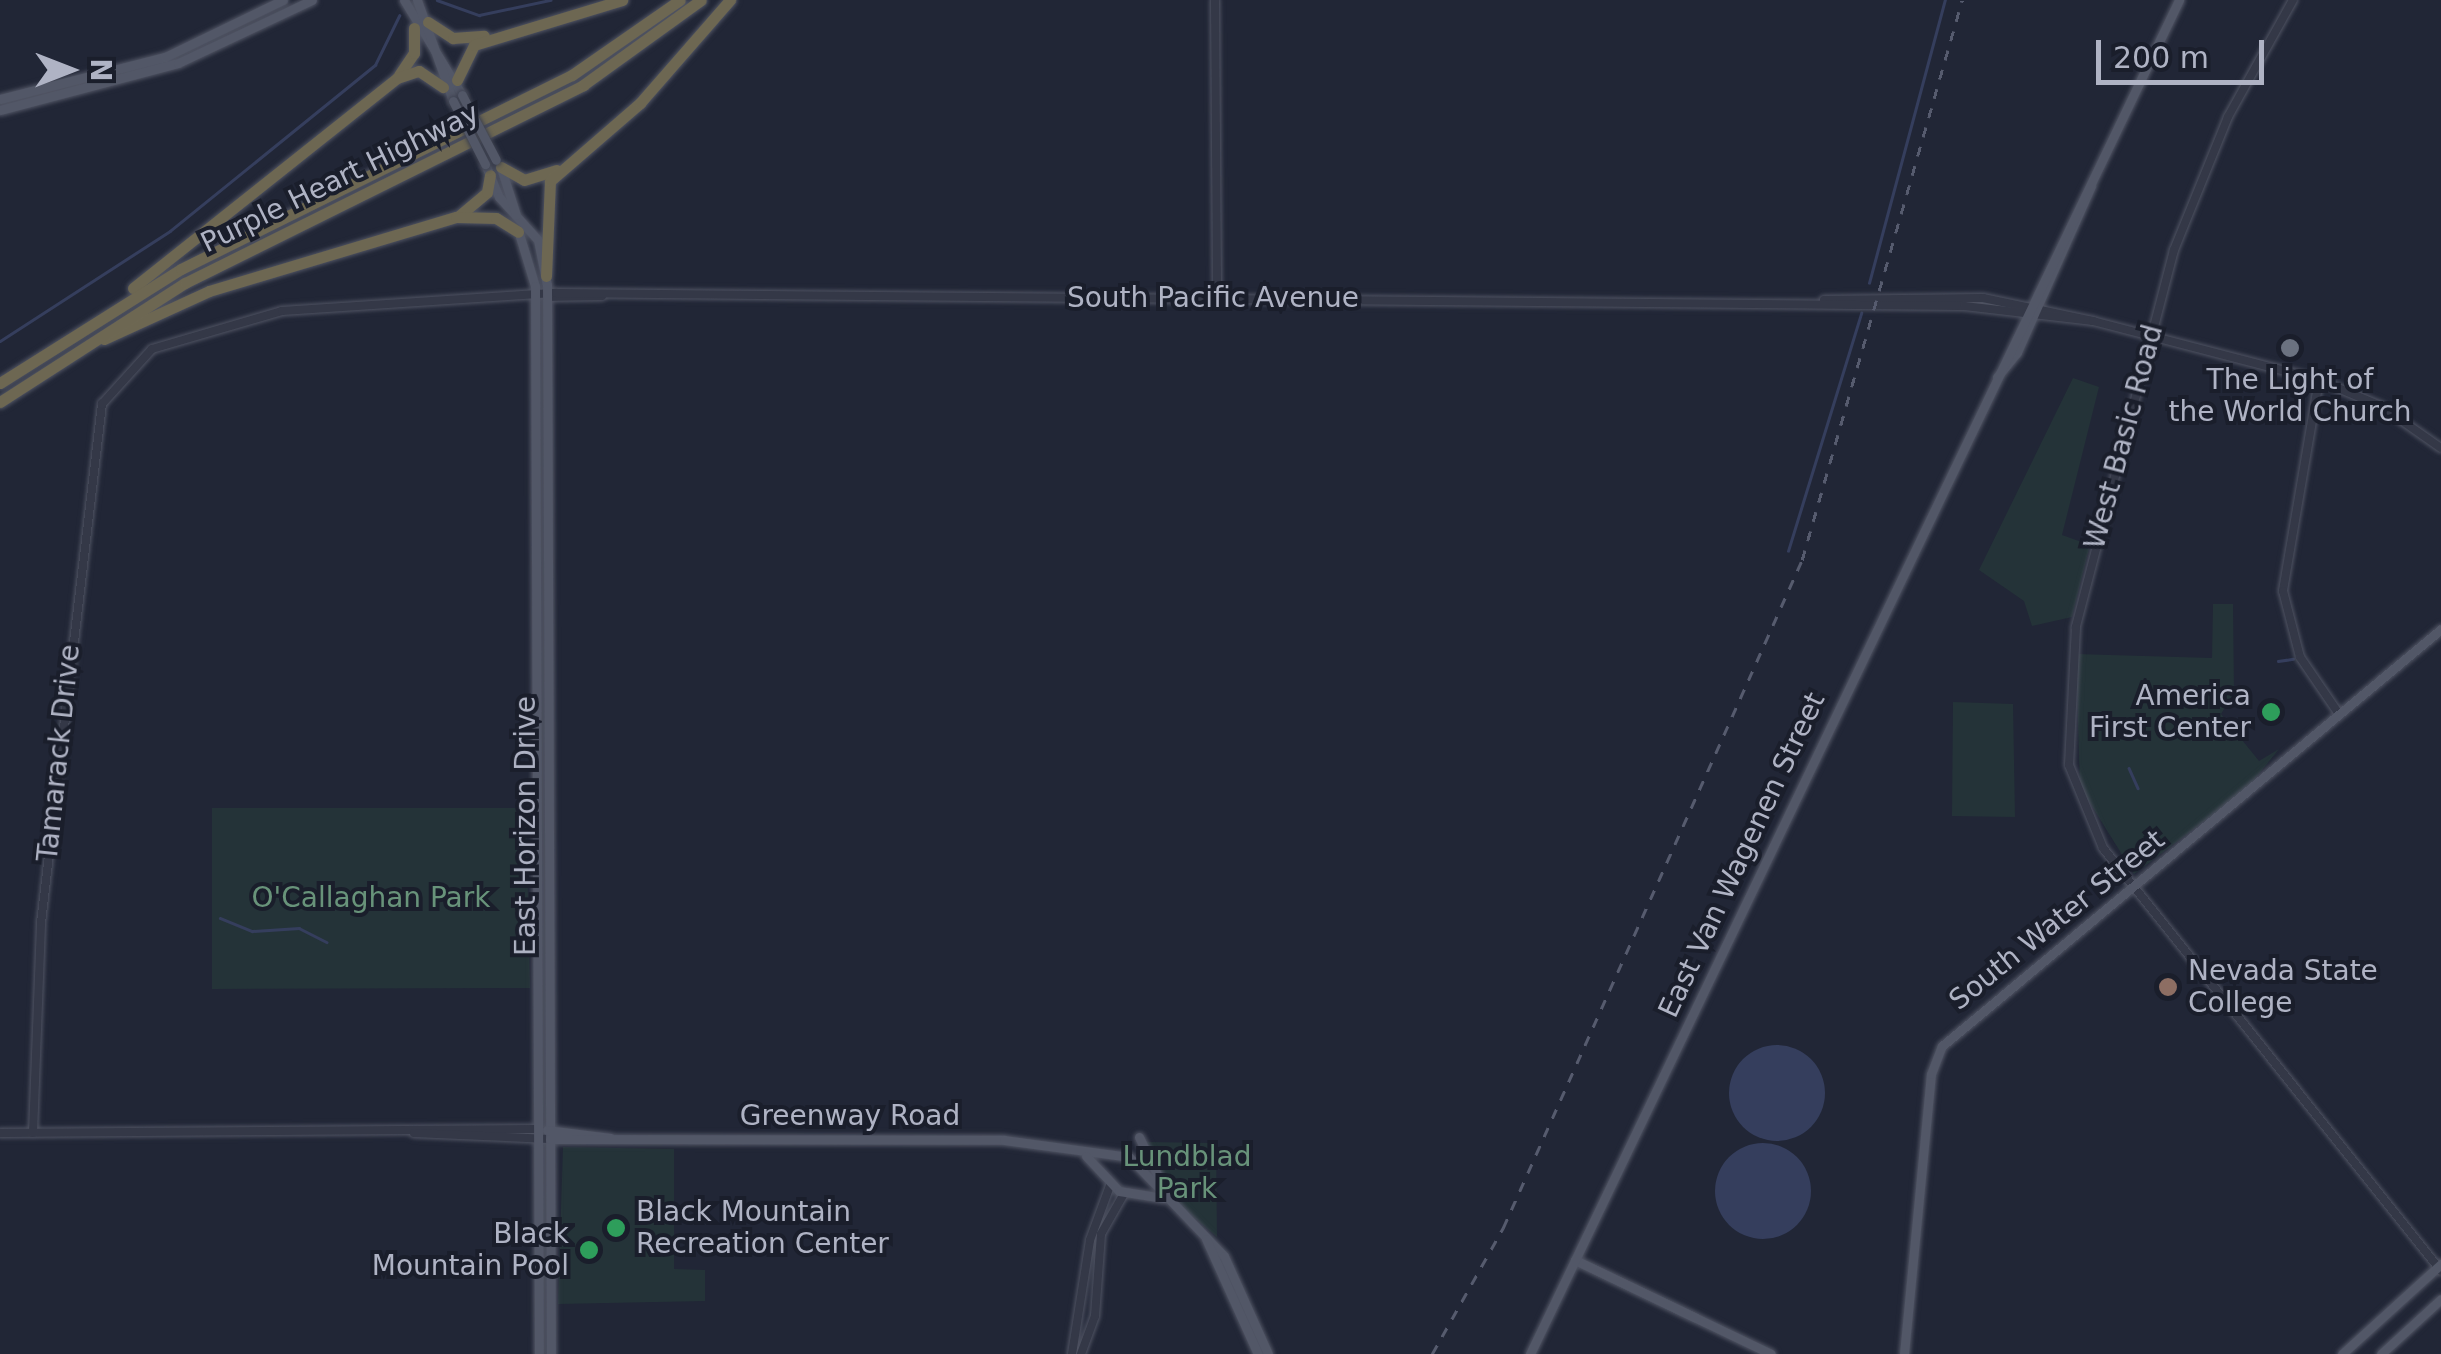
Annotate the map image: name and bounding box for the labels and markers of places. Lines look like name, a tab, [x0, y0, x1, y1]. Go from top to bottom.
marker: The Light of the World Church	[2279, 337, 2301, 359]
place label: The Light of the World Church	[2168, 363, 2412, 429]
place label: America First Center	[2089, 679, 2251, 745]
marker: America First Center	[2260, 701, 2282, 723]
place label: Nevada State College	[2188, 954, 2378, 1020]
marker: Nevada State College	[2157, 976, 2179, 998]
place label: Black Mountain Recreation Center	[636, 1195, 889, 1261]
place label: Black Mountain Pool	[372, 1217, 569, 1283]
marker: Black Mountain Recreation Center	[605, 1217, 627, 1239]
marker: Black Mountain Pool	[578, 1239, 600, 1261]

